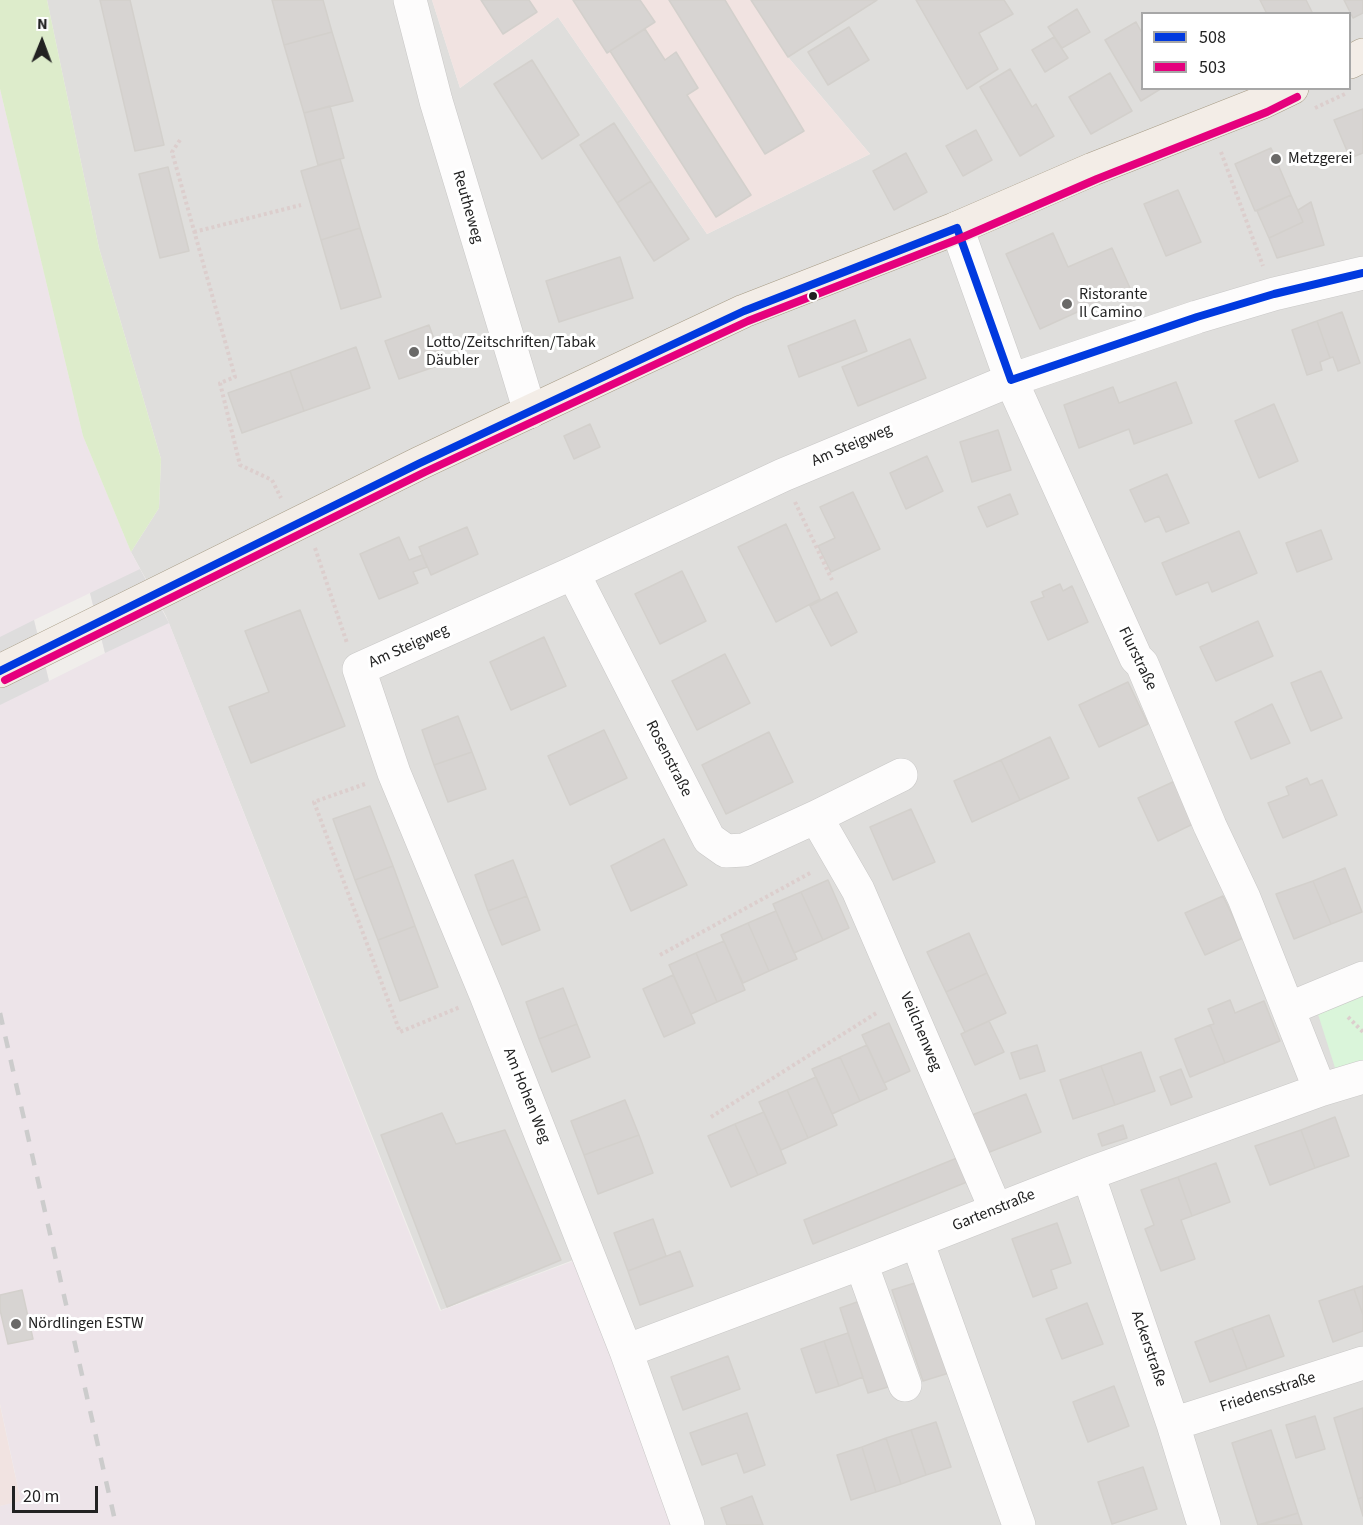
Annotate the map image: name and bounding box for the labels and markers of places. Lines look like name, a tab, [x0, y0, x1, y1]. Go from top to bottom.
place label: Metzgerei	[1288, 149, 1353, 169]
marker: Metzgerei	[1269, 152, 1283, 166]
place label: Ristorante Il Camino	[1079, 285, 1147, 323]
unlabelled marker	[807, 290, 819, 302]
marker: Ristorante Il Camino	[1060, 297, 1074, 311]
place label: Lotto/Zeitschriften/Tabak Däubler	[426, 333, 596, 371]
marker: Lotto/Zeitschriften/Tabak Däubler	[407, 345, 421, 359]
place label: Nördlingen ESTW	[28, 1314, 144, 1334]
marker: Nördlingen ESTW	[9, 1317, 23, 1331]

